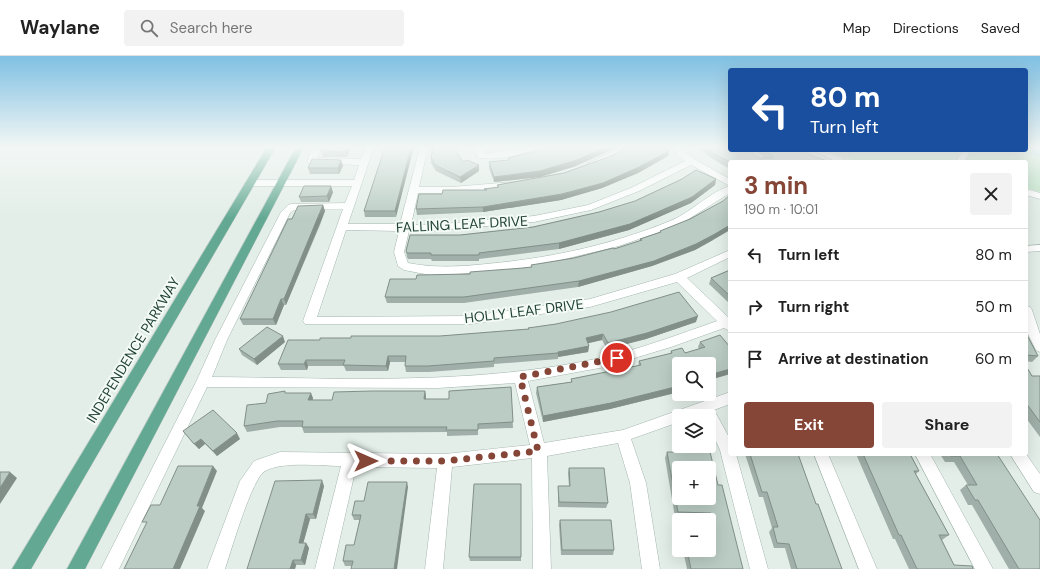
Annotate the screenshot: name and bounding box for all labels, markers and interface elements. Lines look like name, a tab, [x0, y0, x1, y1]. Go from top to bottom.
search box	[124, 10, 404, 46]
text: Waylane	[20, 15, 100, 40]
icon: search	[138, 17, 160, 39]
text: Search here	[170, 18, 253, 38]
text: Map	[843, 19, 871, 37]
text: Directions	[893, 19, 959, 37]
text: Saved	[981, 19, 1020, 37]
text: 80 m	[810, 79, 880, 116]
icon: left	[744, 84, 796, 136]
text: Turn left	[810, 115, 879, 139]
text: 3 min	[744, 170, 808, 201]
button: close	[970, 173, 1012, 215]
text: 190 m · 10:01	[744, 201, 818, 218]
street label: FALLING LEAF DRIVE	[396, 212, 529, 236]
icon: left	[744, 244, 766, 266]
text: Turn left	[778, 245, 839, 265]
text: 80 m	[975, 245, 1012, 265]
street label: INDEPENDENCE PARKWAY	[82, 274, 184, 426]
street label: HOLLY LEAF DRIVE	[463, 295, 585, 327]
icon: right	[744, 296, 766, 318]
text: Turn right	[778, 297, 849, 317]
text: 50 m	[975, 297, 1012, 317]
pin	[600, 341, 634, 375]
icon: arrive	[606, 347, 628, 369]
icon: arrive	[744, 348, 766, 370]
text: Arrive at destination	[778, 349, 929, 369]
text: 60 m	[975, 349, 1012, 369]
map controls	[672, 357, 716, 557]
button: search	[672, 357, 716, 401]
button: Exit	[744, 402, 874, 448]
button: Share	[882, 402, 1012, 448]
button: layers	[672, 409, 716, 453]
position arrow	[345, 440, 387, 482]
button: +	[672, 461, 716, 505]
button: −	[672, 513, 716, 557]

